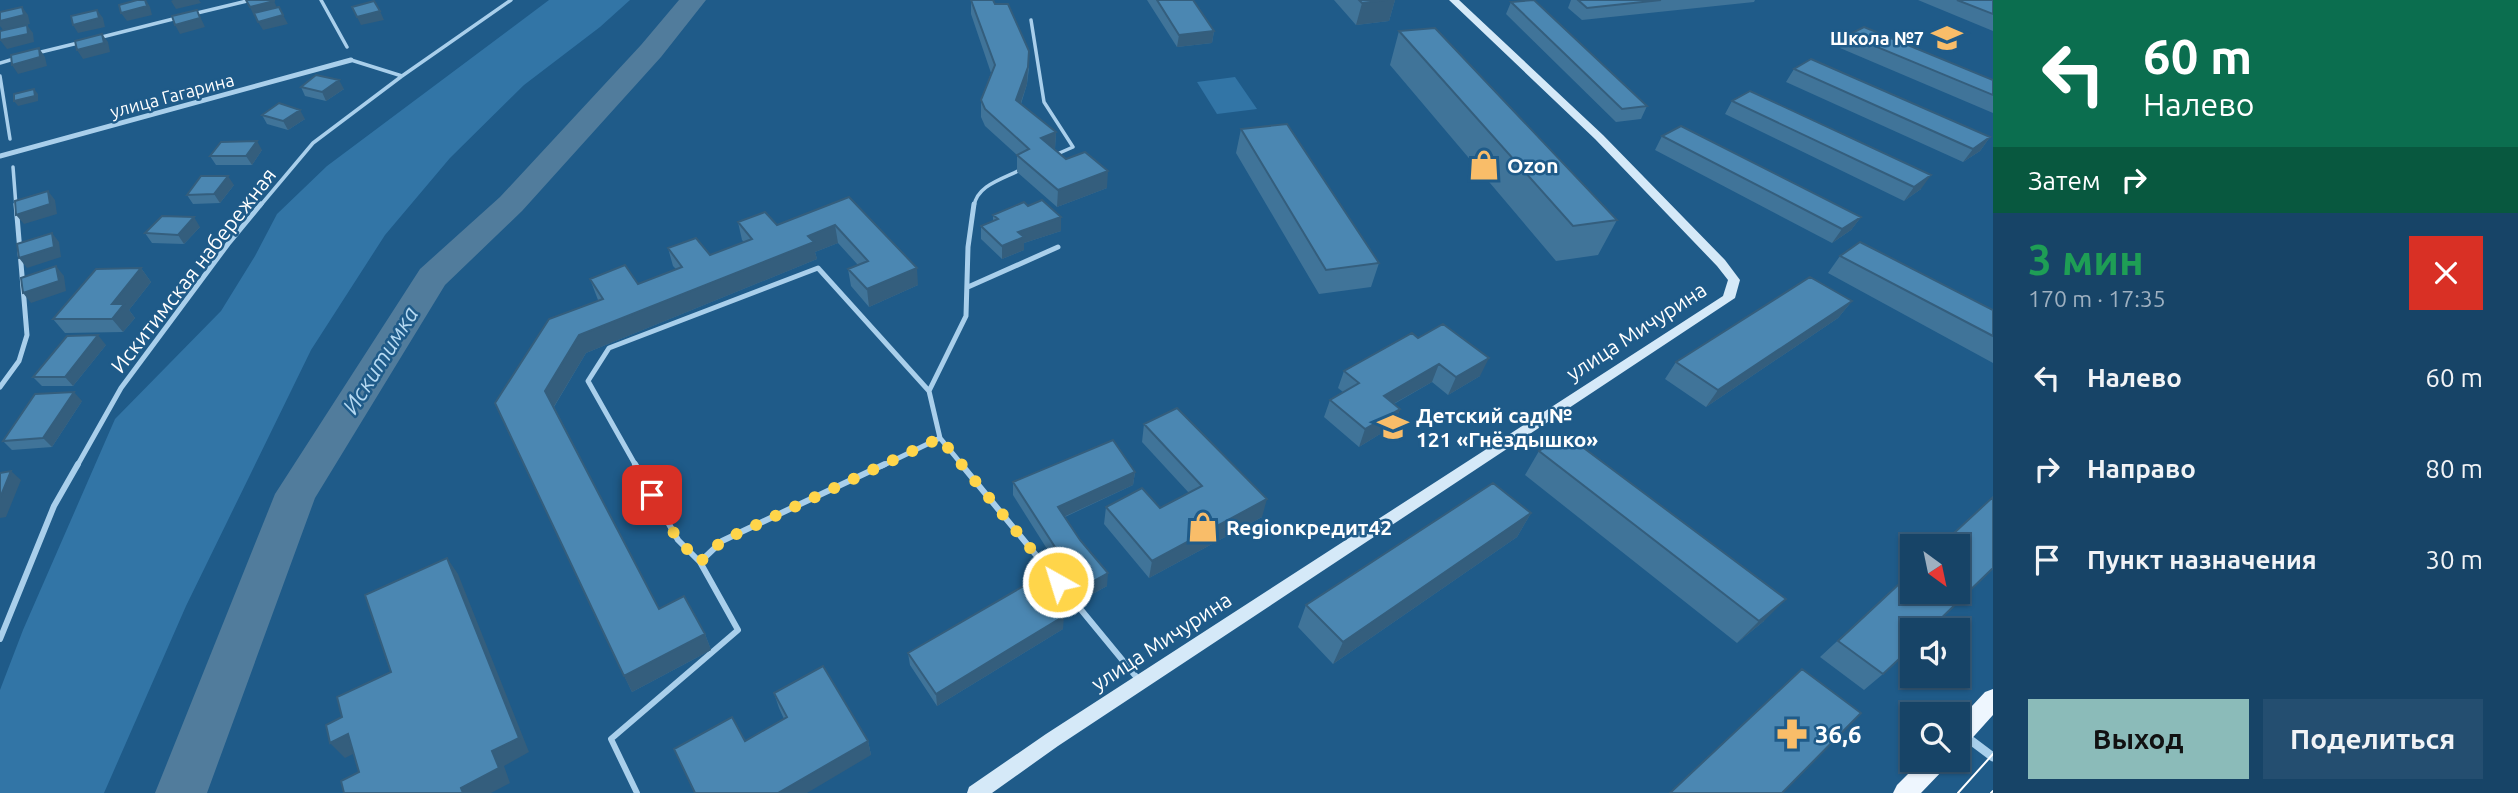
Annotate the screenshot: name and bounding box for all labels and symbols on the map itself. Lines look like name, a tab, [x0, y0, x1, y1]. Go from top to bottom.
school or university icon: Школа №7	[1930, 21, 1964, 55]
place label: Школа №7	[1830, 28, 1924, 48]
street label: улица Гагарина	[108, 69, 236, 121]
shop icon: Ozon	[1467, 148, 1501, 182]
place label: Ozon	[1507, 153, 1558, 177]
street label: Искитимская набережная	[106, 163, 280, 377]
street label: улица Мичурина	[1562, 277, 1710, 385]
water label: Искитимка	[337, 302, 423, 418]
place label: Детский сад № 121 «Гнёздышко»	[1416, 403, 1598, 451]
school or university icon: Детский сад № 121 «Гнёздышко»	[1376, 410, 1410, 444]
pin	[622, 465, 682, 525]
shop icon: Regionкредит42	[1186, 510, 1220, 544]
place label: Regionкредит42	[1226, 515, 1392, 539]
north arrow	[1900, 534, 1970, 604]
position arrow	[1021, 545, 1095, 619]
street label: улица Мичурина	[1087, 587, 1235, 695]
pharmacy icon: 36,6	[1775, 717, 1809, 751]
place label: 36,6	[1815, 721, 1862, 748]

